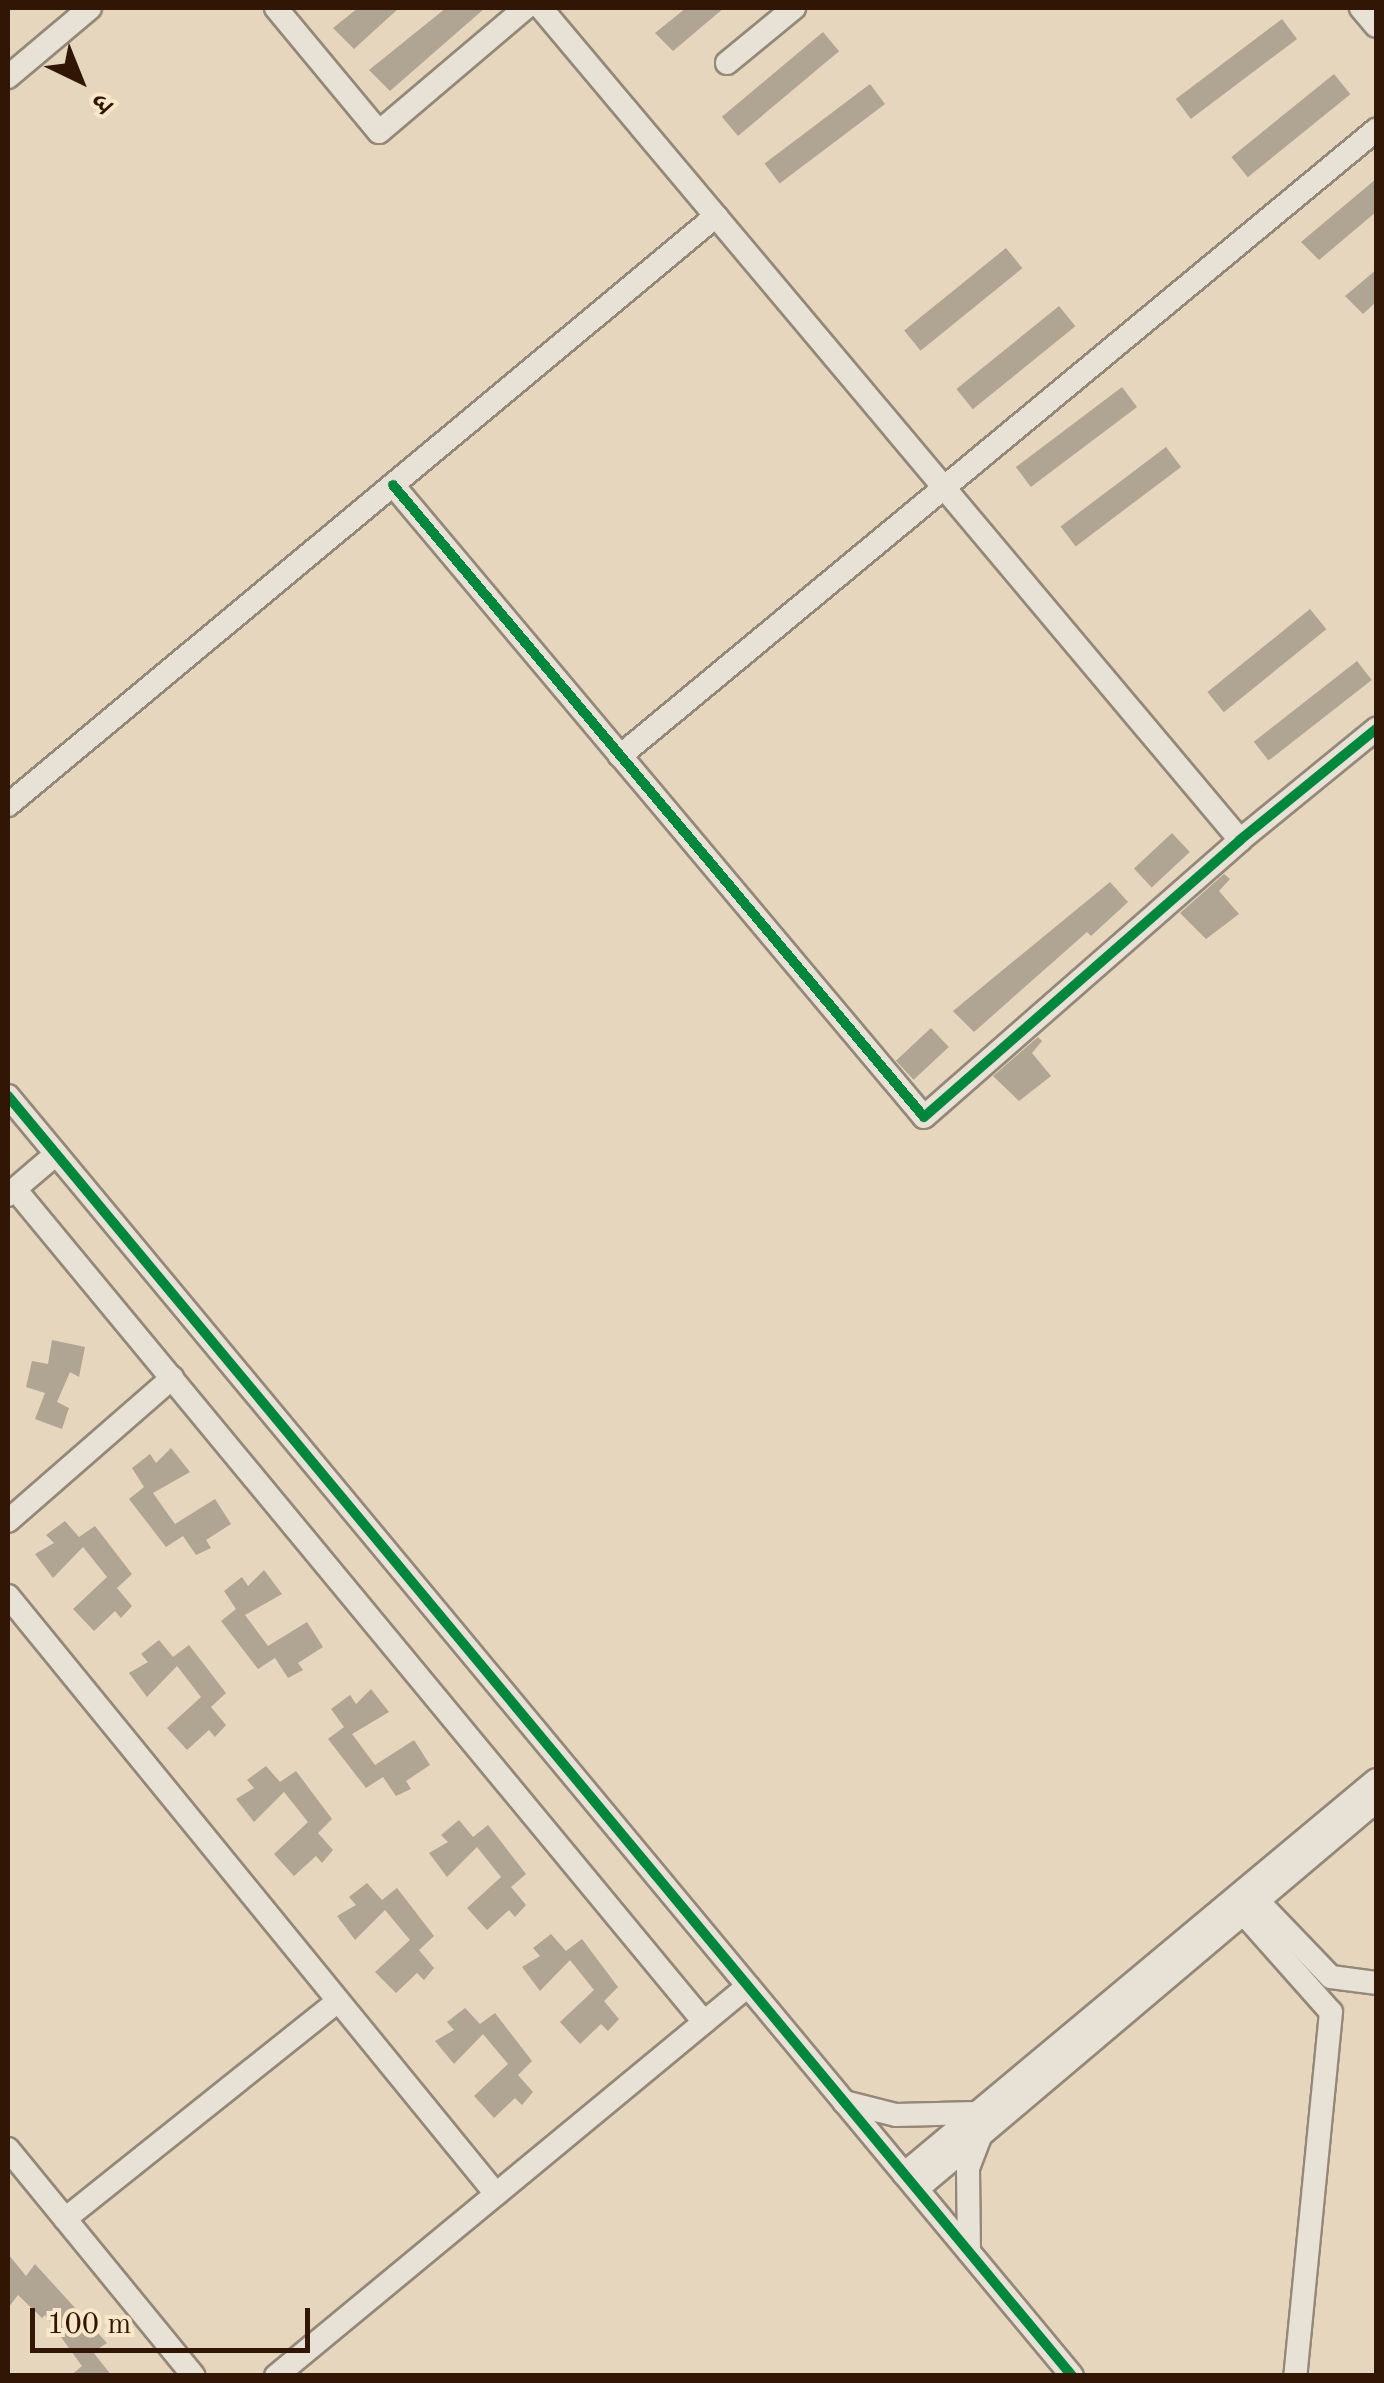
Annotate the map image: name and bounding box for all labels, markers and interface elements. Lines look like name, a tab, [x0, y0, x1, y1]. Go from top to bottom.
north arrow	[30, 30, 130, 130]
text: उ	[86, 87, 115, 117]
scale bar	[35, 2288, 315, 2350]
text: 100 m	[47, 2310, 131, 2340]

